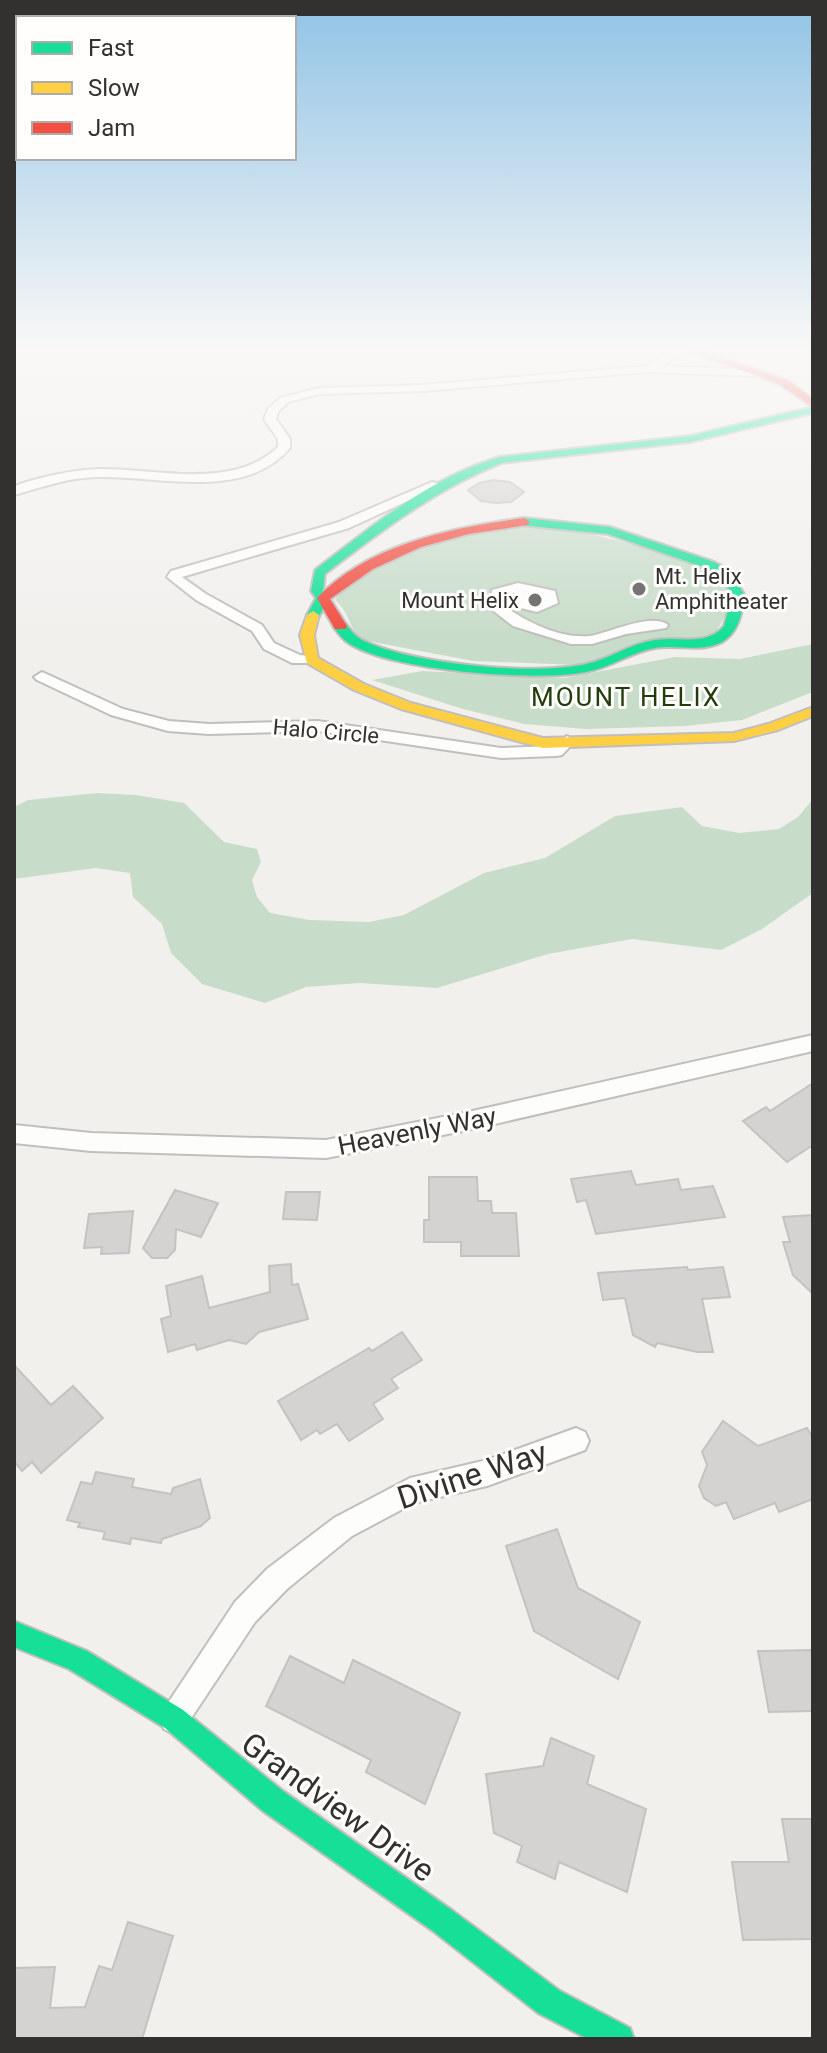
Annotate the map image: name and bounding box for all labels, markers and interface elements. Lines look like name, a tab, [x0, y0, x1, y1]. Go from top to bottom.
legend	[16, 16, 296, 160]
text: Fast	[88, 34, 134, 62]
text: Slow	[88, 74, 140, 102]
text: Jam	[88, 114, 135, 142]
place label: Mt. Helix Amphitheater	[655, 564, 788, 614]
marker: Mt. Helix Amphitheater	[630, 580, 648, 598]
place label: Mount Helix	[401, 588, 519, 613]
marker: Mount Helix	[526, 591, 544, 609]
district label: MOUNT HELIX	[531, 682, 721, 712]
street label: Halo Circle	[272, 714, 380, 749]
street label: Heavenly Way	[335, 1101, 499, 1161]
street label: Divine Way	[393, 1433, 551, 1517]
street label: Grandview Drive	[234, 1724, 442, 1890]

